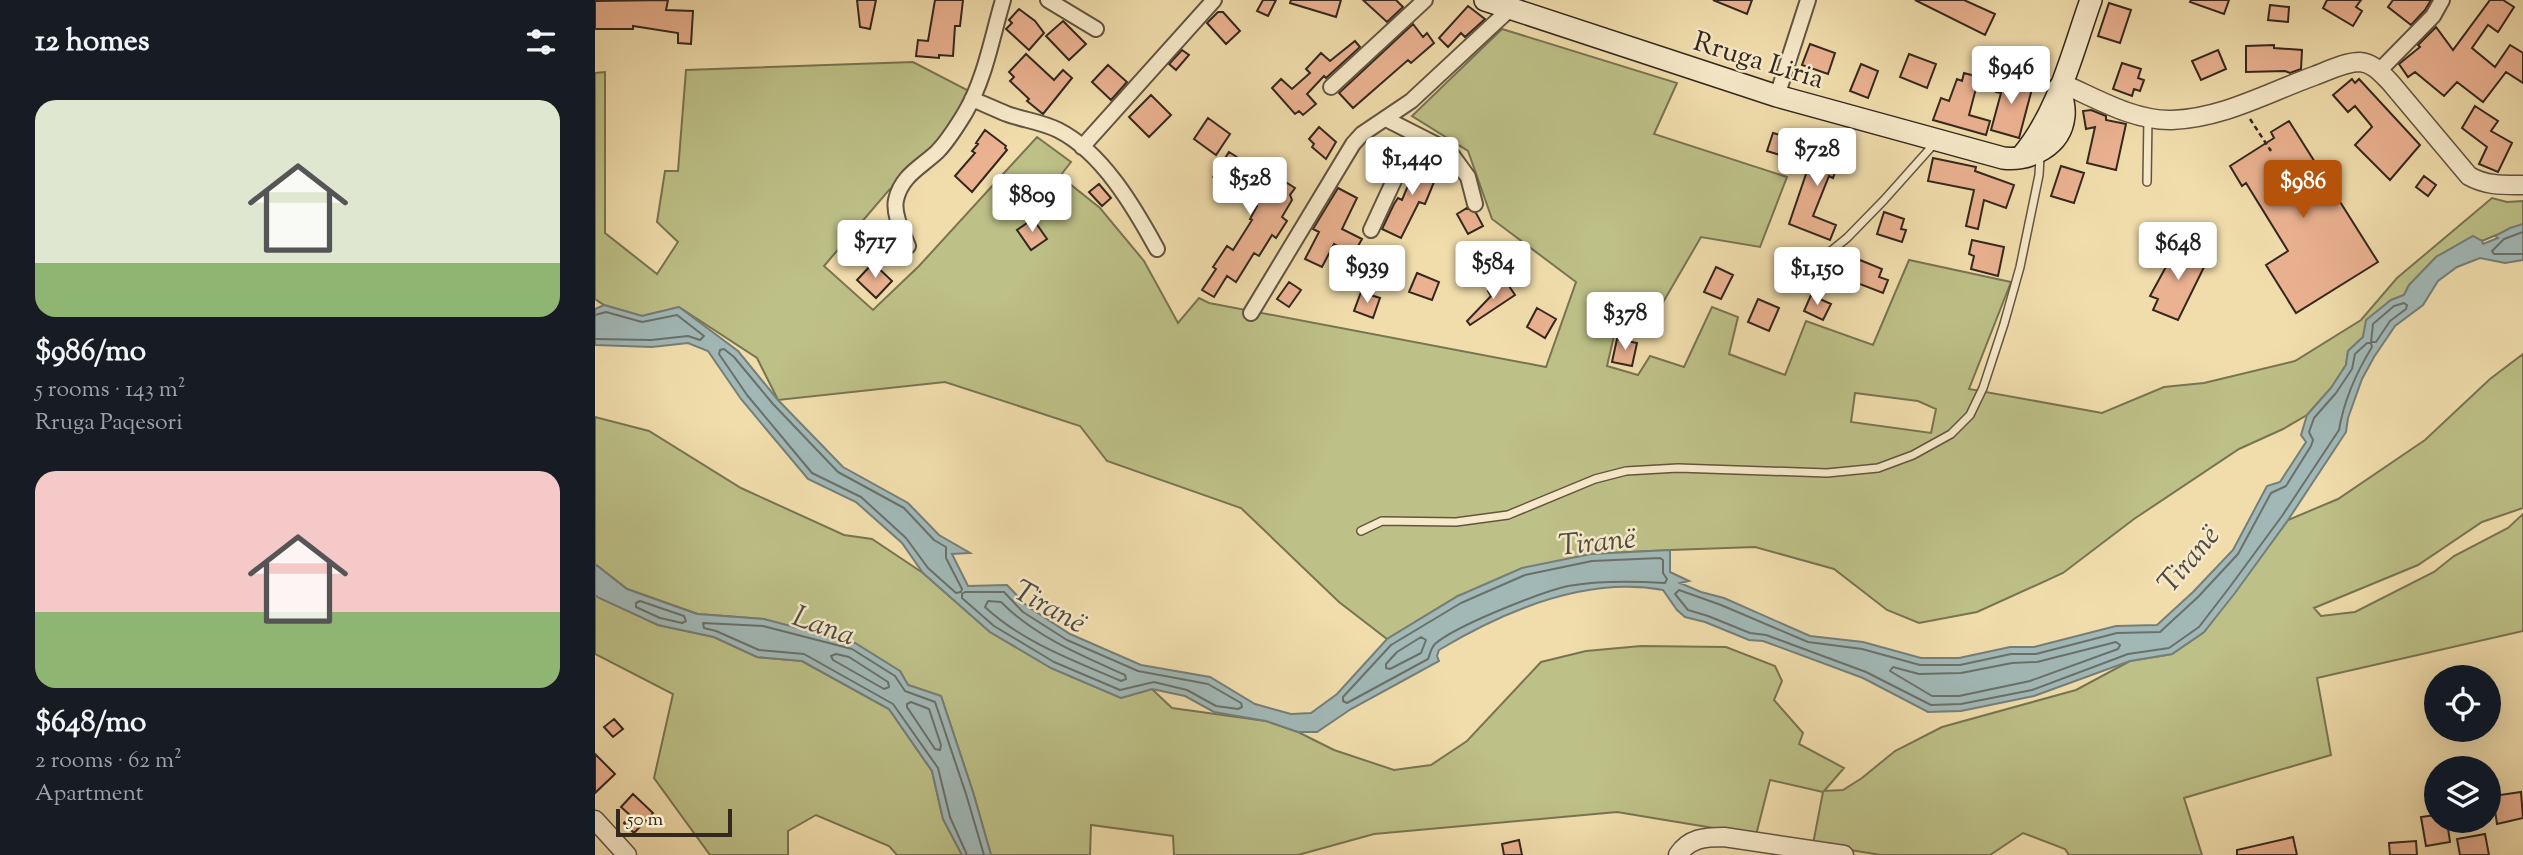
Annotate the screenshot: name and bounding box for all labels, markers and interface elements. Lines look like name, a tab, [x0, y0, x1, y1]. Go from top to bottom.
text: 12 homes	[35, 21, 150, 64]
icon: filters	[522, 23, 560, 61]
street label: Rruga Liria	[1688, 23, 1828, 101]
pin: $946	[1970, 46, 2052, 106]
text: $946	[1988, 52, 2034, 85]
pin: $728	[1776, 128, 1858, 188]
text: $728	[1794, 134, 1840, 167]
pin: $1,440	[1355, 138, 1469, 197]
text: $1,440	[1382, 143, 1442, 176]
icon: home	[235, 145, 361, 271]
pin: $528	[1209, 158, 1291, 217]
pin: $986	[2262, 160, 2344, 220]
text: $528	[1229, 163, 1271, 196]
text: $986	[2280, 166, 2326, 199]
pin: $809	[991, 174, 1073, 234]
text: $809	[1008, 180, 1056, 213]
pin: $717	[834, 220, 916, 280]
pin: $648	[2137, 222, 2219, 282]
text: $717	[853, 226, 897, 259]
text: $648	[2155, 228, 2201, 261]
pin: $584	[1452, 242, 1534, 301]
pin: $939	[1326, 246, 1408, 305]
text: $584	[1472, 247, 1515, 280]
pin: $1,150	[1760, 247, 1874, 307]
text: $939	[1345, 251, 1389, 284]
text: $1,150	[1790, 253, 1844, 286]
pin: $378	[1584, 292, 1666, 352]
text: $378	[1603, 298, 1647, 331]
text: $986/mo	[35, 331, 146, 374]
text: 5 rooms · 143 m²	[35, 374, 186, 407]
text: Rruga Paqesori	[35, 407, 183, 440]
icon: home	[235, 516, 361, 642]
water label: Tiranë	[2149, 516, 2232, 604]
water label: Tiranë	[1556, 518, 1639, 569]
water label: Tiranë	[1004, 571, 1094, 646]
water label: Lana	[786, 596, 861, 659]
map controls	[2424, 665, 2501, 833]
button: locate	[2424, 665, 2501, 742]
text: $648/mo	[35, 702, 146, 745]
text: 2 rooms · 62 m²	[35, 745, 182, 778]
button: layers	[2424, 756, 2501, 833]
text: Apartment	[35, 778, 144, 811]
scale bar	[616, 806, 731, 838]
text: 50 m	[627, 807, 663, 834]

